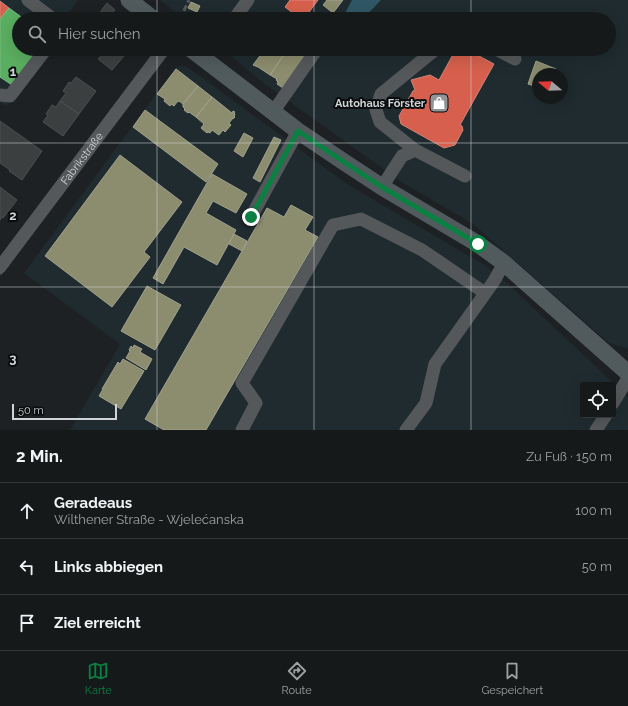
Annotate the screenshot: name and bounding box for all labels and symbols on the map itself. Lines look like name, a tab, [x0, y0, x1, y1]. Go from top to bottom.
text: 1	[10, 64, 17, 79]
north arrow	[532, 68, 568, 104]
shop icon: Autohaus Förster	[428, 92, 450, 114]
place label: Autohaus Förster	[335, 97, 426, 110]
street label: Fabrikstraße	[58, 129, 106, 187]
text: 2	[9, 208, 17, 223]
route end	[242, 208, 260, 226]
route start	[469, 235, 487, 253]
text: 3	[9, 351, 17, 366]
scale bar	[12, 402, 117, 421]

